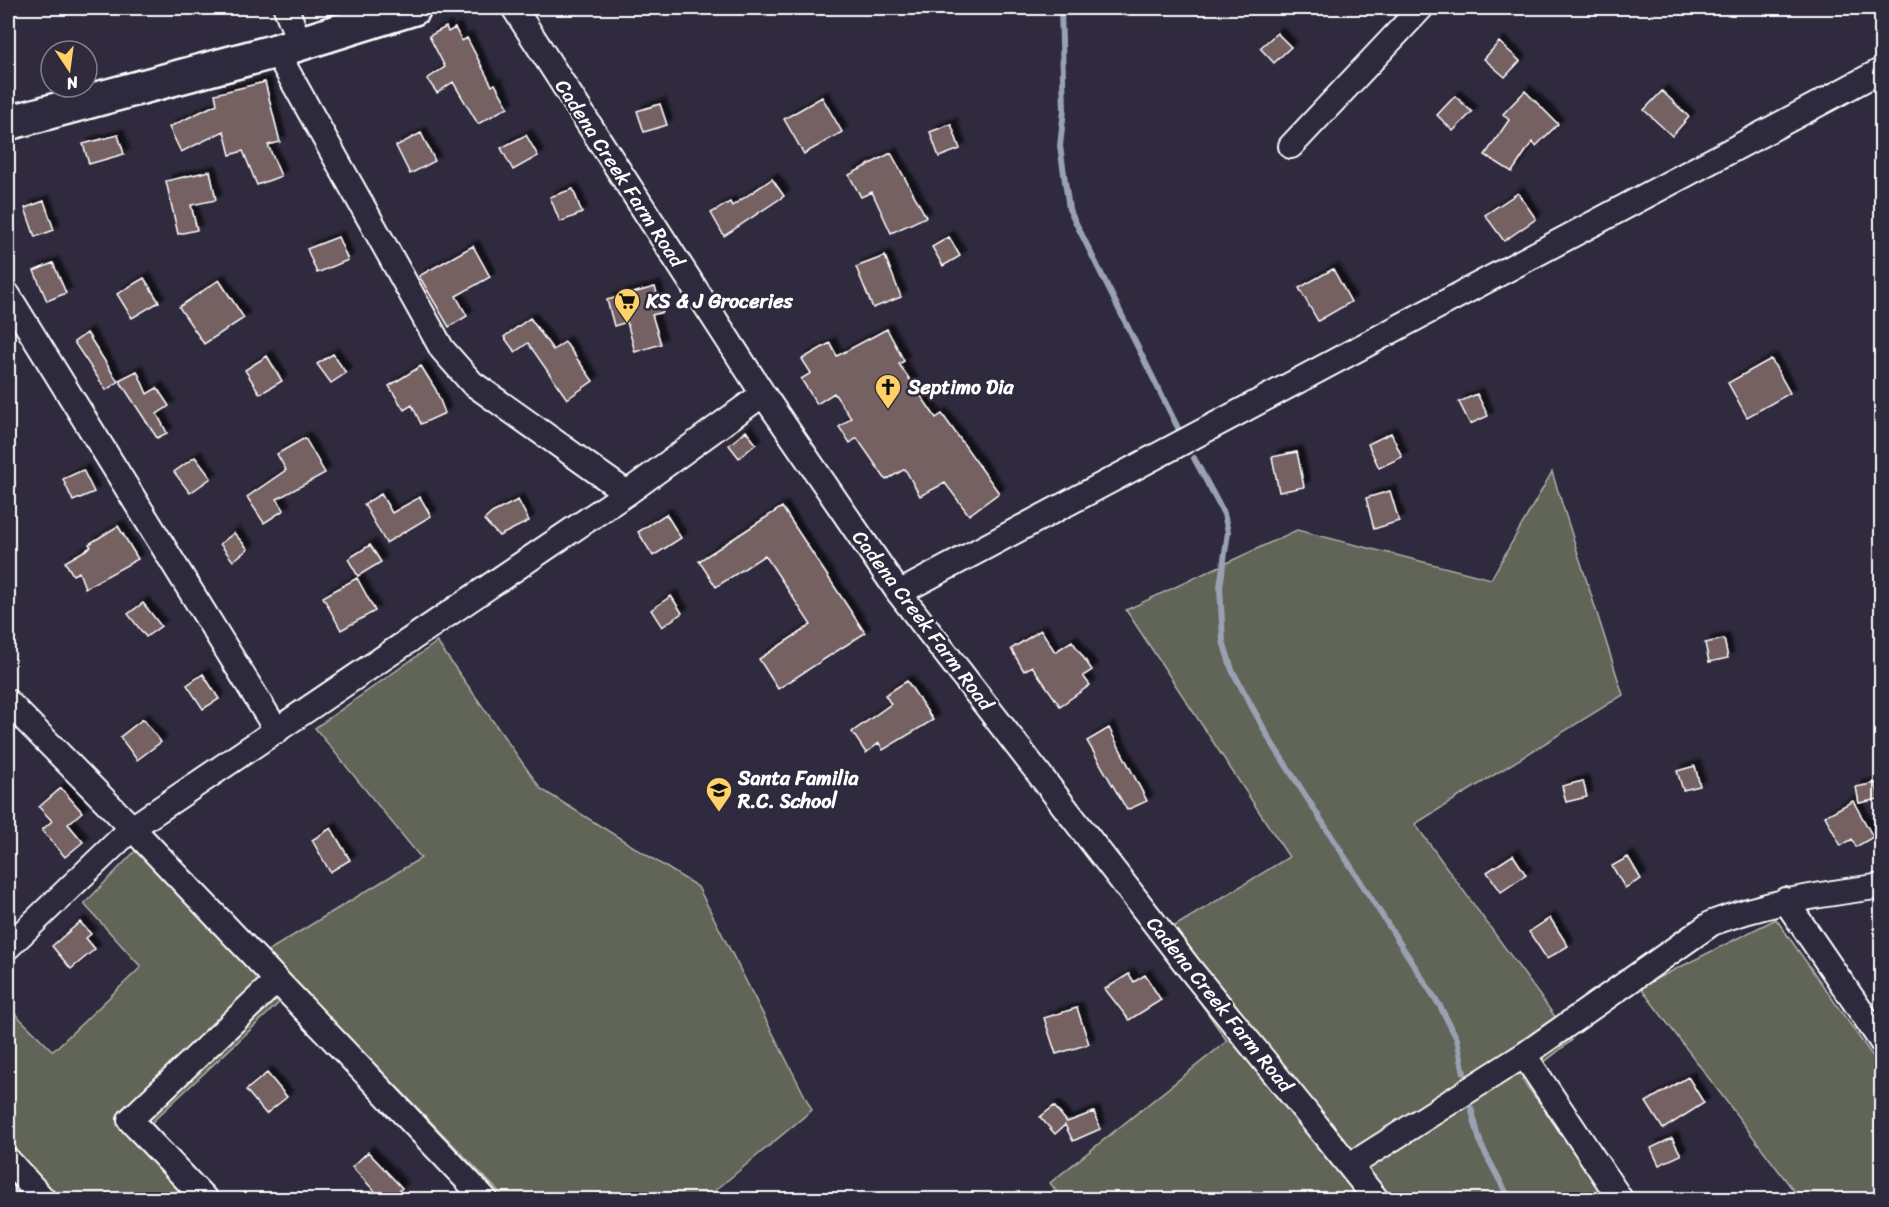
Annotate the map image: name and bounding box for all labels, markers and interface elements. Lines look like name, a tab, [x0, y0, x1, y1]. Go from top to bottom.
north arrow	[39, 39, 99, 99]
text: N	[63, 68, 82, 99]
street label: Cadena Creek Farm Road	[545, 72, 695, 276]
place label: KS & J Groceries	[645, 284, 793, 319]
supermarket icon: KS & J Groceries	[612, 286, 642, 324]
place label: Septimo Dia	[907, 370, 1015, 405]
church icon: Septimo Dia	[873, 372, 903, 410]
street label: Cadena Creek Farm Road	[843, 522, 1003, 719]
place label: Santa Familia R.C. School	[737, 761, 859, 819]
school or university icon: Santa Familia R.C. School	[704, 775, 734, 813]
street label: Cadena Creek Farm Road	[1137, 908, 1303, 1101]

